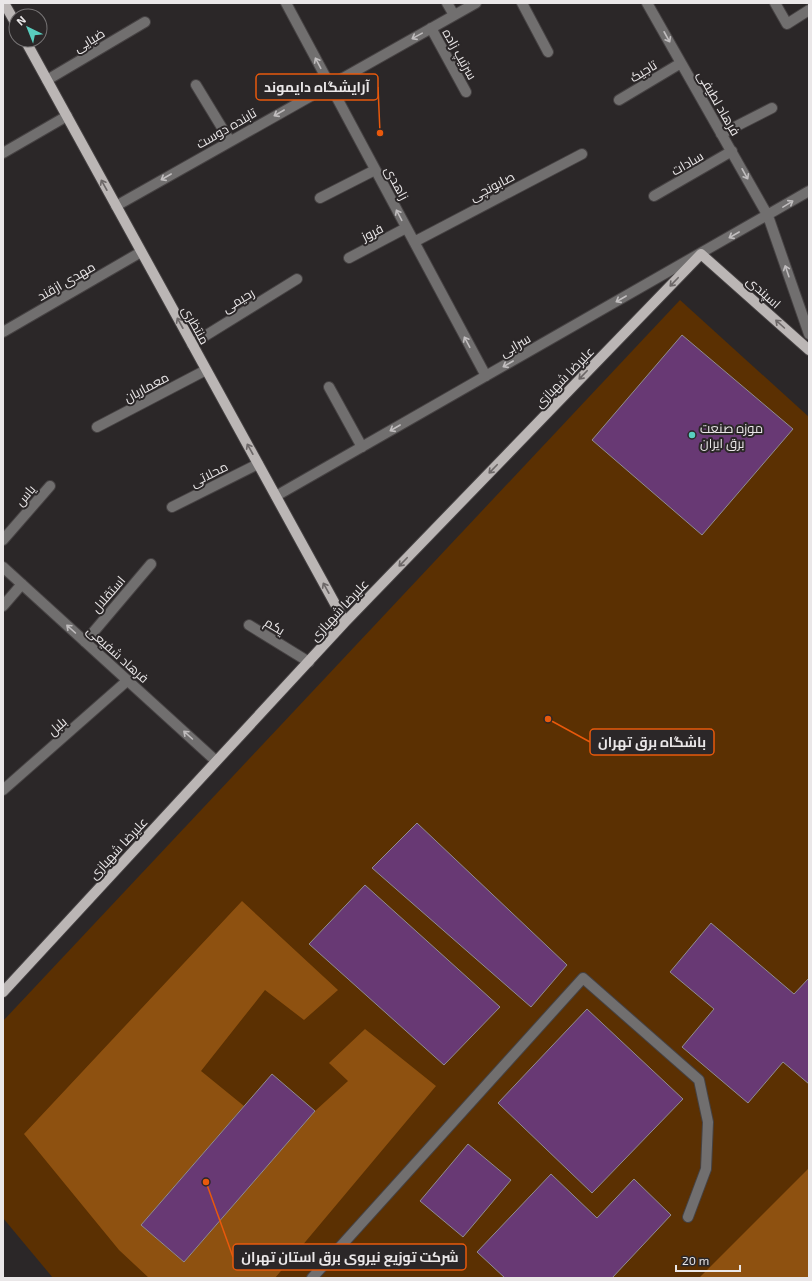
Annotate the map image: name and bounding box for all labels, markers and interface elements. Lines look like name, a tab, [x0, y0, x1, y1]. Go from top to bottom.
north arrow	[8, 8, 48, 48]
text: N	[13, 13, 28, 28]
street label: ضیایی	[71, 25, 107, 55]
street label: سرتیپ زاده	[438, 26, 481, 83]
one-way arrow	[663, 31, 671, 43]
one-way arrow	[411, 32, 423, 40]
street label: تاجیک	[626, 56, 660, 85]
one-way arrow	[314, 58, 321, 70]
street label: فرهاد لطیفی	[694, 68, 744, 138]
callout: آرایشگاه دایموند	[256, 74, 378, 100]
text: آرایشگاه دایموند	[264, 78, 370, 96]
street label: تابنده دوست	[193, 104, 259, 152]
one-way arrow	[273, 109, 285, 117]
street label: سادات	[668, 147, 706, 179]
street label: زاهدی	[382, 163, 412, 203]
street label: صابونچی	[467, 168, 518, 206]
one-way arrow	[741, 168, 749, 180]
one-way arrow	[160, 174, 172, 182]
one-way arrow	[100, 179, 108, 191]
one-way arrow	[782, 199, 794, 207]
one-way arrow	[395, 209, 403, 221]
street label: فروز	[358, 220, 386, 245]
one-way arrow	[728, 232, 740, 240]
street label: مهدی ازقند	[34, 258, 98, 304]
one-way arrow	[783, 265, 790, 278]
street label: اسپندی	[743, 273, 784, 312]
one-way arrow	[669, 277, 679, 287]
street label: رحیمی	[219, 284, 257, 316]
one-way arrow	[615, 296, 627, 304]
street label: منتظری	[179, 303, 213, 347]
one-way arrow	[176, 317, 184, 329]
one-way arrow	[775, 320, 785, 329]
street label: سرابی	[497, 330, 533, 360]
one-way arrow	[463, 336, 471, 348]
street label: علیرضا شهبازی	[531, 343, 597, 411]
one-way arrow	[502, 360, 514, 368]
street label: معماریان	[121, 369, 171, 405]
one-way arrow	[578, 370, 588, 380]
place label: موزه صنعت برق ایران	[700, 420, 763, 451]
one-way arrow	[389, 425, 401, 433]
marker: موزه صنعت برق ایران	[687, 430, 697, 440]
one-way arrow	[245, 443, 253, 455]
street label: محلاتی	[188, 458, 230, 490]
one-way arrow	[488, 464, 498, 474]
street label: یاس	[11, 481, 39, 509]
one-way arrow	[398, 557, 407, 567]
street label: استقلال	[88, 572, 129, 616]
street label: علیرضا شهبازی	[306, 576, 372, 644]
one-way arrow	[322, 582, 329, 594]
street label: یکم	[261, 614, 288, 640]
street label: فرهاد شفیعی	[84, 622, 152, 686]
one-way arrow	[66, 624, 76, 634]
street label: بلبل	[44, 713, 70, 739]
callout: باشگاه برق تهران	[590, 729, 714, 755]
one-way arrow	[183, 731, 193, 740]
text: باشگاه برق تهران	[598, 733, 706, 751]
street label: علیرضا شهبازی	[85, 814, 151, 882]
callout: شرکت توزیع نیروی برق استان تهران	[233, 1244, 466, 1270]
scale bar	[676, 1247, 740, 1273]
text: شرکت توزیع نیروی برق استان تهران	[241, 1248, 459, 1267]
text: 20 m	[682, 1253, 709, 1267]

